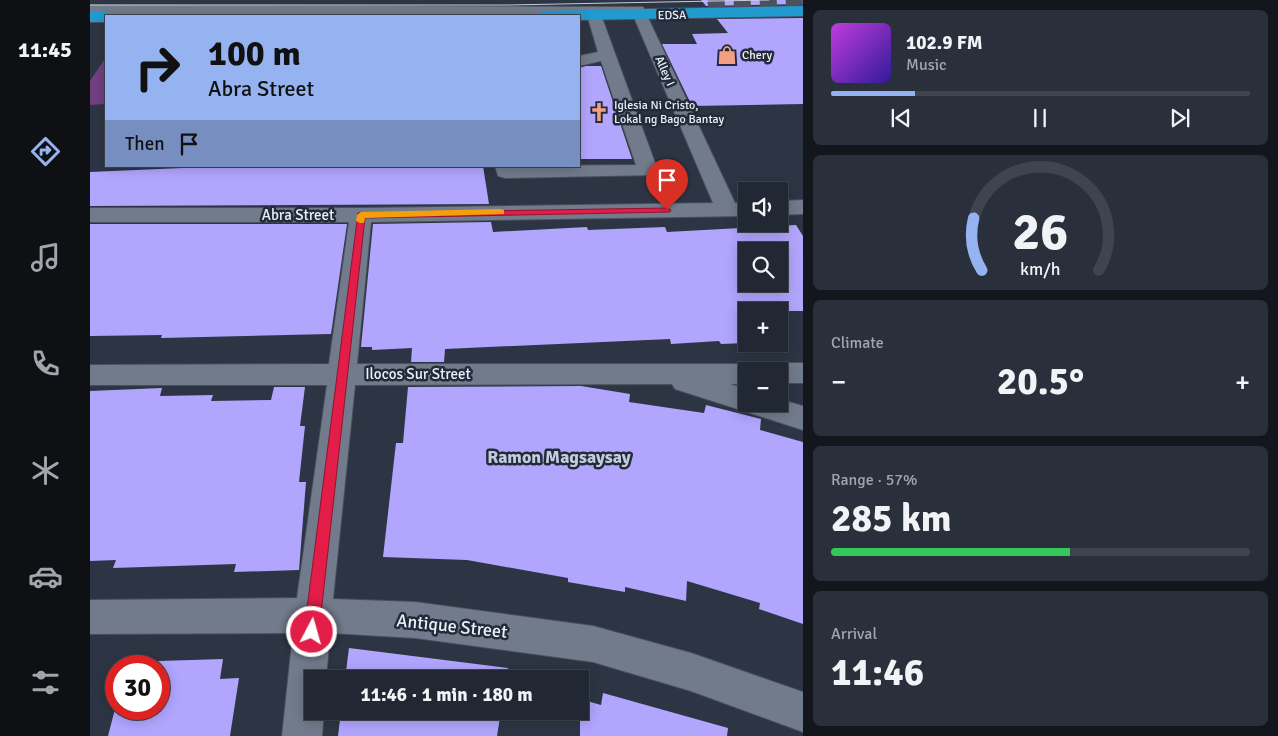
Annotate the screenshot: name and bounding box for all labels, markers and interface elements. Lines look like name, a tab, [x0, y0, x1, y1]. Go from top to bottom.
street label: EDSA	[658, 8, 687, 23]
text: 102.9 FM	[906, 31, 983, 55]
text: 100 m	[208, 32, 301, 75]
icon: right	[125, 35, 190, 100]
text: 11:45	[18, 36, 72, 63]
shop icon: Chery	[716, 44, 738, 66]
place label: Chery	[742, 48, 773, 63]
street label: Alley I	[651, 54, 678, 89]
text: Music	[906, 55, 947, 75]
text: Abra Street	[208, 75, 314, 102]
place label: Iglesia Ni Cristo, Lokal ng Bago Bantay	[614, 98, 725, 127]
church icon: Iglesia Ni Cristo, Lokal ng Bago Bantay	[588, 101, 610, 123]
icon: previous	[887, 104, 915, 132]
icon: pause	[1026, 104, 1054, 132]
icon: next	[1166, 104, 1194, 132]
icon: arrive	[175, 130, 203, 158]
text: Then	[125, 132, 165, 156]
icon: directions	[28, 134, 63, 169]
pin	[646, 159, 688, 210]
icon: arrive	[653, 166, 681, 194]
map controls	[738, 182, 788, 412]
button: sound	[738, 182, 788, 232]
text: 26	[1012, 200, 1069, 264]
street label: Abra Street	[262, 206, 334, 224]
icon: music	[28, 240, 63, 275]
button: search	[738, 242, 788, 292]
text: km/h	[1020, 258, 1061, 280]
button: +	[738, 302, 788, 352]
text: Climate	[831, 333, 884, 353]
icon: phone	[28, 346, 63, 381]
text: 20.5°	[997, 358, 1084, 405]
button: −	[738, 362, 788, 412]
street label: Ilocos Sur Street	[365, 365, 471, 383]
text: −	[831, 365, 846, 399]
text: +	[1235, 365, 1250, 399]
district label: Ramon Magsaysay	[487, 446, 631, 468]
icon: climate	[28, 453, 63, 488]
text: Range · 57%	[831, 470, 917, 490]
text: 285 km	[831, 495, 952, 542]
icon: car	[28, 559, 63, 594]
position arrow	[285, 605, 337, 657]
street label: Antique Street	[395, 609, 509, 643]
text: Arrival	[831, 624, 877, 644]
text: 11:46	[831, 649, 924, 696]
speed limit sign: 30	[105, 655, 170, 720]
icon: filters	[28, 665, 63, 700]
text: 11:46 · 1 min · 180 m	[360, 683, 533, 707]

